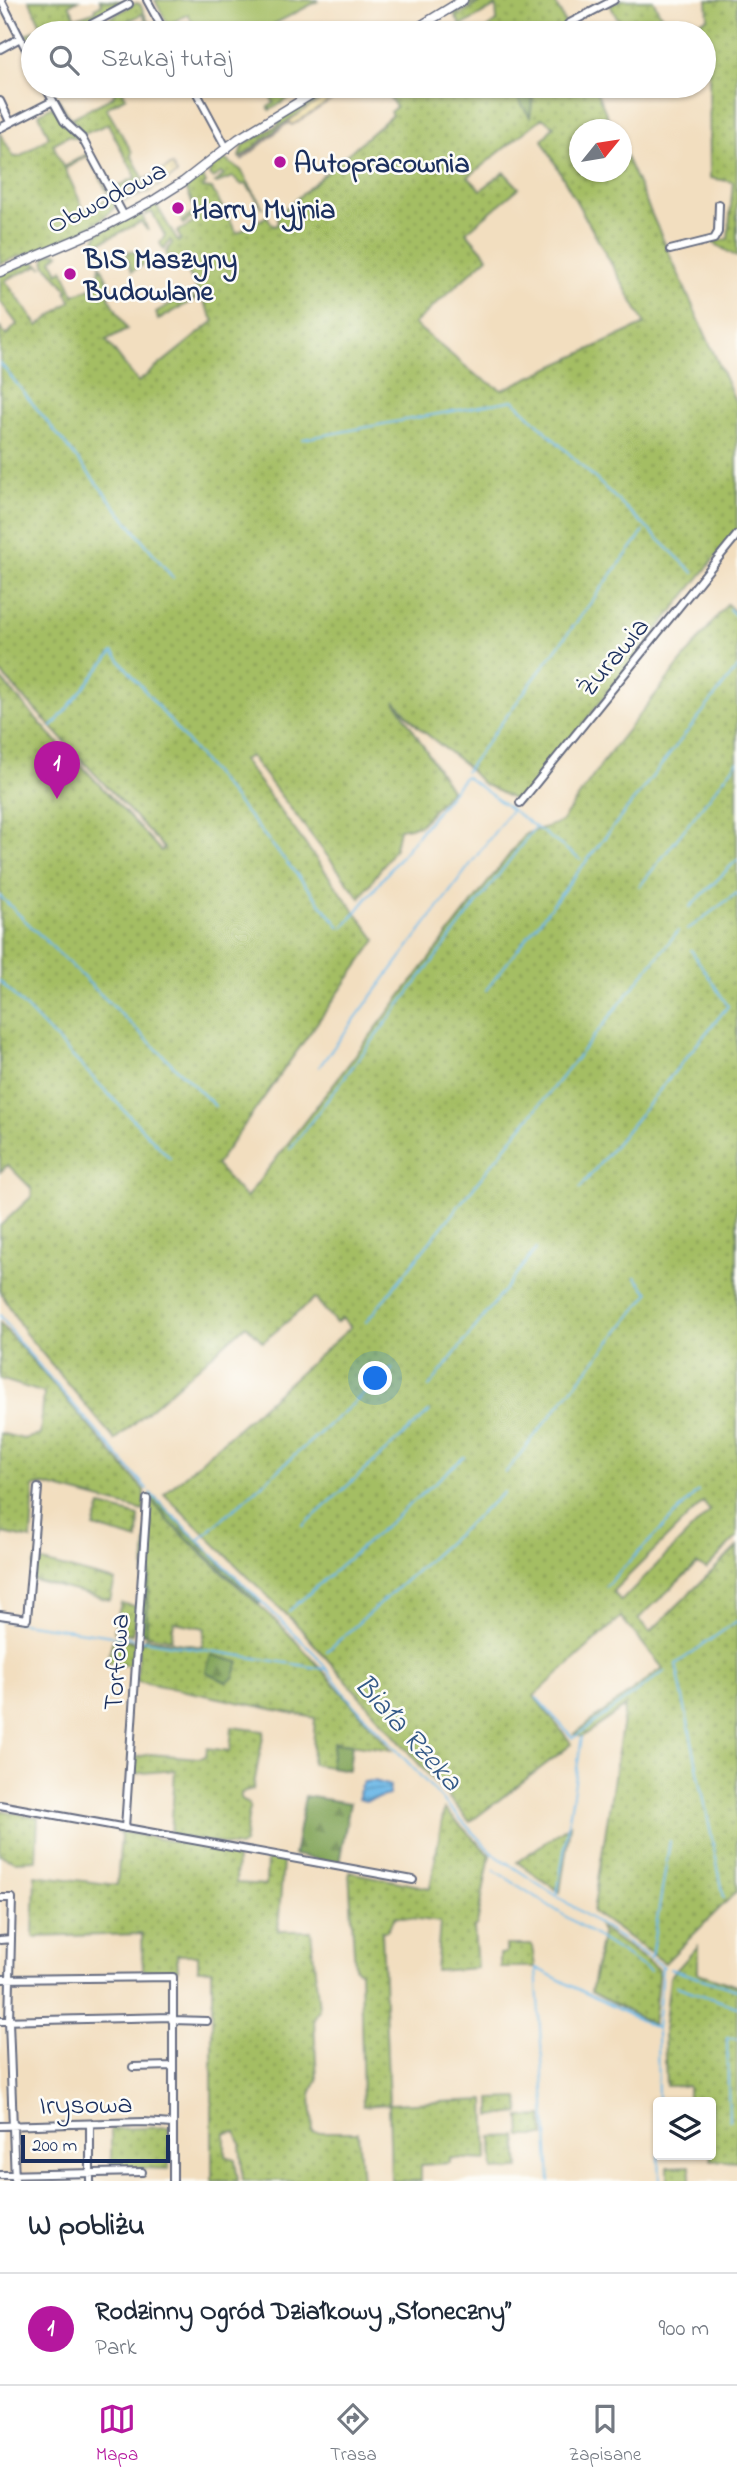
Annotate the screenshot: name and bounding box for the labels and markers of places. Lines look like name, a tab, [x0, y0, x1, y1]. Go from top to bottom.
place label: Autopracownia	[294, 145, 470, 186]
marker: Autopracownia	[272, 154, 288, 170]
place label: Harry Myjnia	[192, 191, 335, 232]
marker: Harry Myjnia	[170, 200, 186, 216]
place label: BIS Maszyny Budowlane	[82, 241, 237, 314]
marker: BIS Maszyny Budowlane	[62, 266, 78, 282]
pin: 1	[34, 741, 80, 799]

